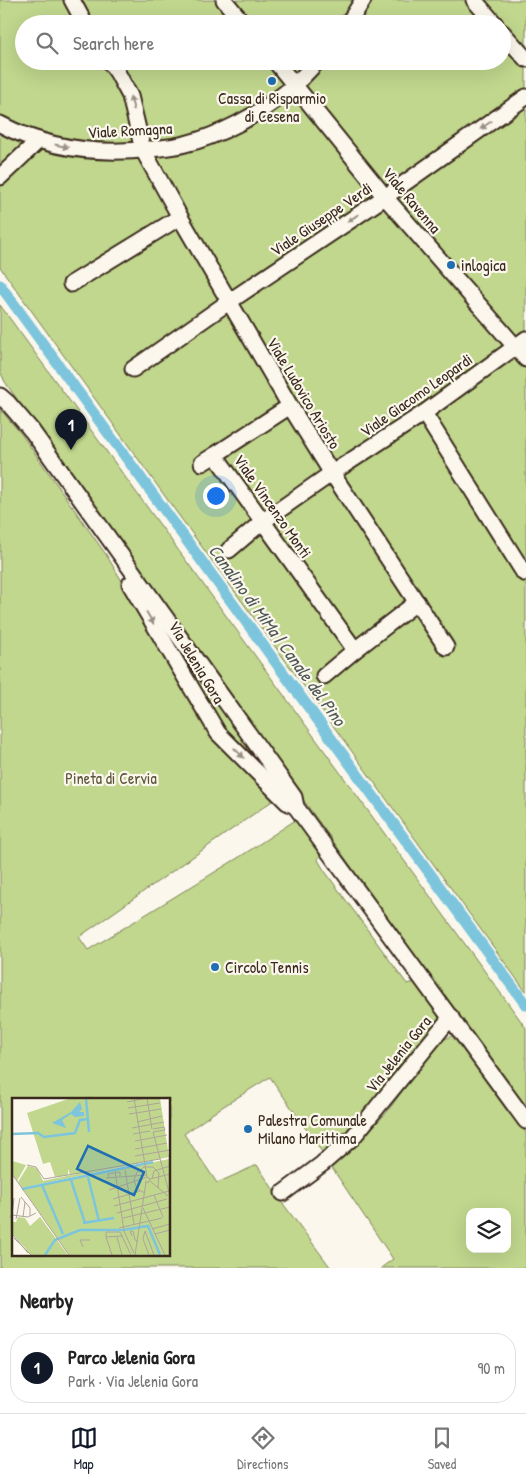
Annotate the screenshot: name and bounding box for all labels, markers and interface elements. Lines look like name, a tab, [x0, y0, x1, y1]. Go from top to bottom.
search box	[15, 15, 511, 70]
icon: search	[33, 29, 61, 57]
text: Search here	[73, 30, 154, 56]
marker: Cassa di Risparmio di Cesena	[266, 75, 278, 87]
place label: Cassa di Risparmio di Cesena	[218, 87, 327, 127]
one-way arrow	[127, 96, 135, 111]
street label: Viale Romagna	[87, 117, 173, 143]
one-way arrow	[479, 120, 493, 130]
one-way arrow	[55, 143, 71, 151]
street label: Viale Ravenna	[378, 162, 446, 238]
street label: Viale Giuseppe Verdi	[266, 177, 376, 261]
one-way arrow	[347, 213, 360, 223]
place label: inlogica	[461, 254, 506, 276]
marker: inlogica	[445, 259, 457, 271]
street label: Viale Ludovico Ariosto	[262, 333, 346, 453]
street label: Viale Giacomo Leopardi	[356, 348, 476, 442]
pin: 1	[55, 409, 87, 450]
street label: Viale Vincenzo Monti	[229, 450, 317, 562]
your location	[203, 483, 229, 509]
water label: Canalino di MiMa | Canale del Pino	[203, 539, 353, 732]
one-way arrow	[146, 612, 155, 625]
street label: Via Jelenia Gora	[164, 617, 230, 707]
one-way arrow	[233, 747, 245, 759]
park label: Pineta di Cervia	[65, 767, 157, 789]
place label: Circolo Tennis	[225, 956, 309, 978]
marker: Circolo Tennis	[209, 961, 221, 973]
street label: Via Jelenia Gora	[360, 1011, 436, 1097]
inset map	[12, 1098, 170, 1256]
place label: Palestra Comunale Milano Marittima	[258, 1109, 368, 1149]
marker: Palestra Comunale Milano Marittima	[242, 1123, 254, 1135]
map controls	[466, 1208, 511, 1253]
button: layers	[466, 1208, 511, 1253]
text: Nearby	[20, 1286, 73, 1315]
text: Parco Jelenia Gora	[68, 1344, 195, 1370]
text: 1	[34, 1357, 40, 1379]
text: 90 m	[477, 1357, 505, 1379]
text: Park · Via Jelenia Gora	[68, 1370, 198, 1392]
tab: Map	[70, 1424, 98, 1473]
tab: Directions	[237, 1424, 288, 1473]
tab: Saved	[428, 1424, 456, 1473]

